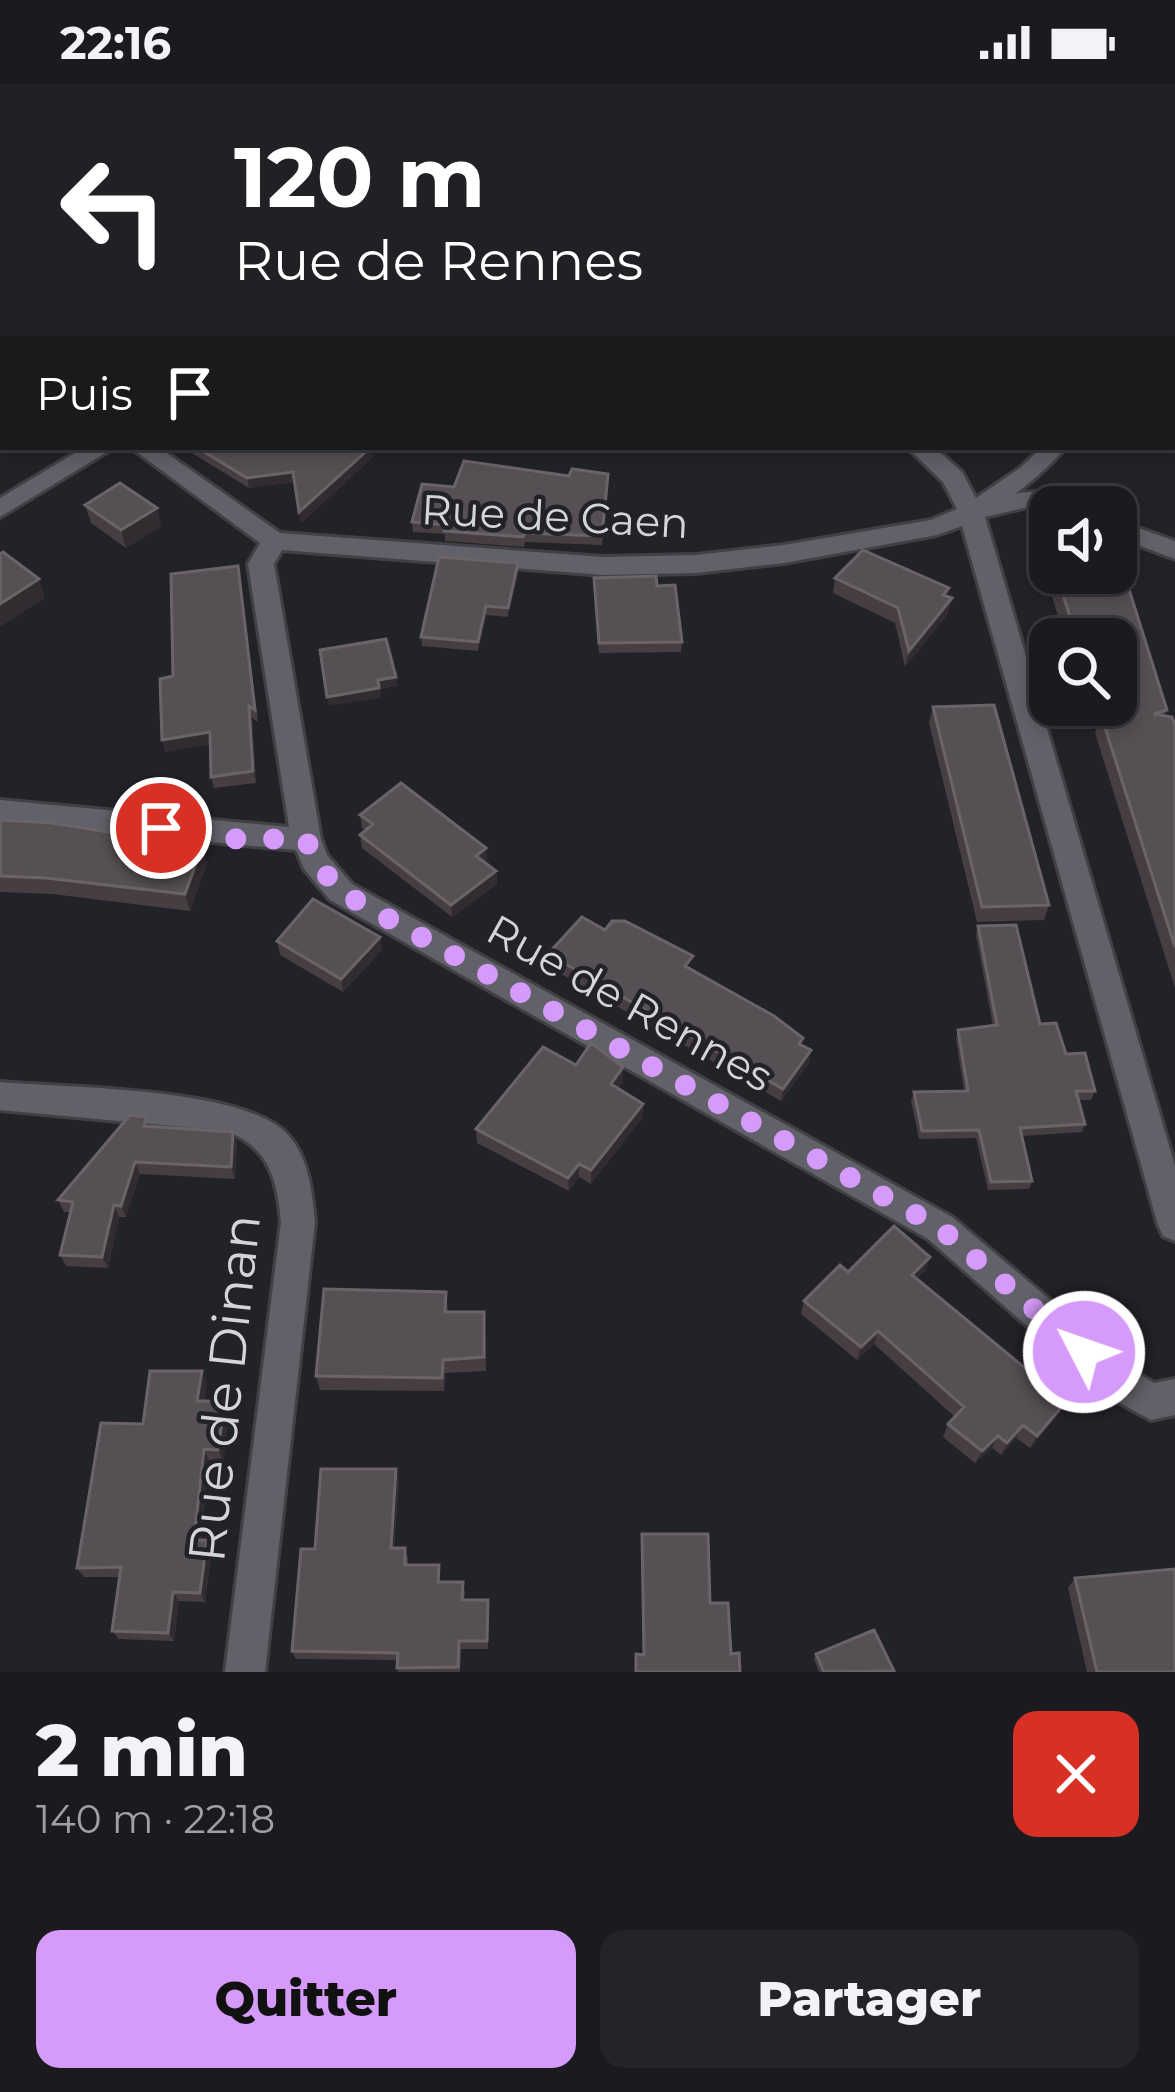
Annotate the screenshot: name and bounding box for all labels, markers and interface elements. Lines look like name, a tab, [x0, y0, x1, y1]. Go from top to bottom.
text: 22:16	[60, 15, 171, 70]
text: 120 m	[234, 126, 485, 228]
icon: left	[36, 132, 192, 288]
text: Rue de Rennes	[234, 228, 643, 294]
icon: arrive	[157, 360, 223, 426]
text: Puis	[36, 366, 133, 421]
street label: Rue de Caen	[420, 483, 690, 549]
map controls	[1029, 486, 1137, 726]
button: sound	[1029, 486, 1137, 594]
button: search	[1029, 618, 1137, 726]
pin	[110, 777, 212, 879]
icon: arrive	[128, 795, 194, 861]
street label: Rue de Rennes	[478, 903, 782, 1103]
street label: Rue de Dinan	[175, 1211, 273, 1565]
position arrow	[1021, 1289, 1147, 1415]
text: 2 min	[36, 1706, 248, 1794]
button: close	[1013, 1711, 1139, 1837]
text: 140 m · 22:18	[36, 1795, 275, 1843]
button: Quitter	[36, 1930, 576, 2068]
button: Partager	[600, 1930, 1139, 2068]

